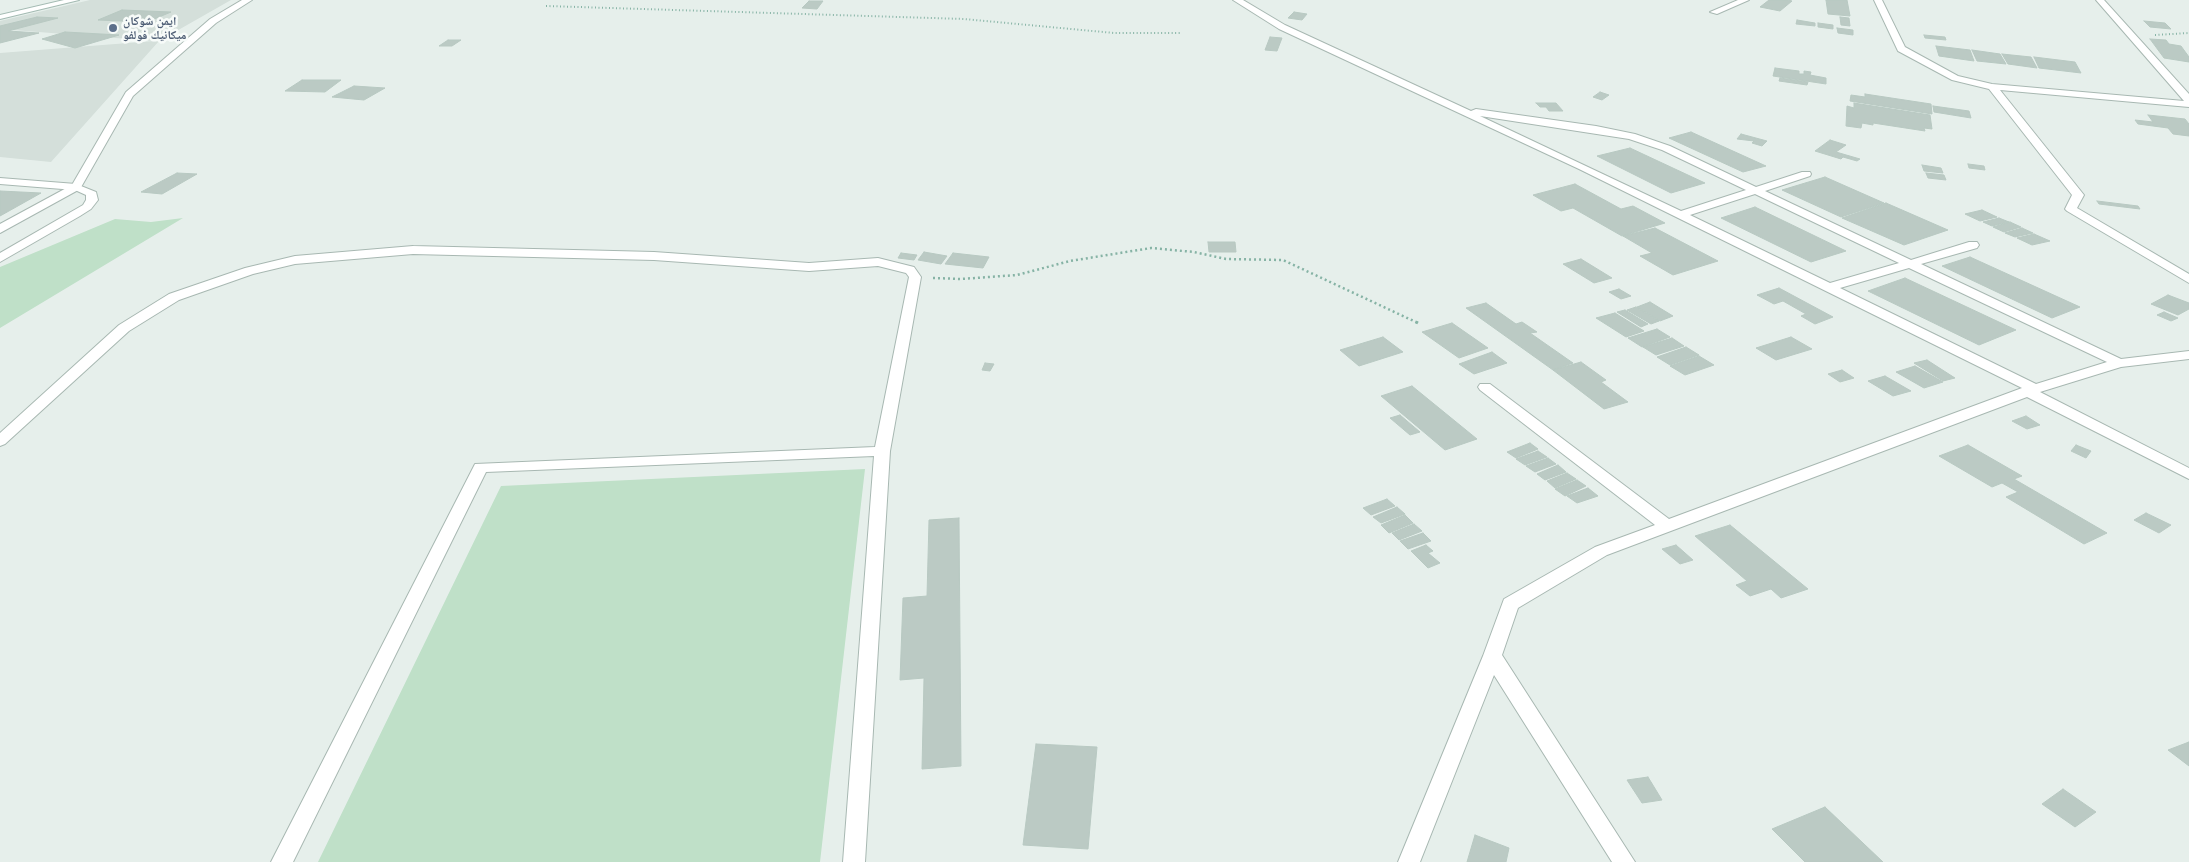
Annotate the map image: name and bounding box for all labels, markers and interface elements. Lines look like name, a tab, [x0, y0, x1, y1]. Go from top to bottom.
place label: ايمن شوكان ميكانيك فولفو	[123, 14, 186, 42]
marker: ايمن شوكان ميكانيك فولفو	[107, 22, 119, 34]

